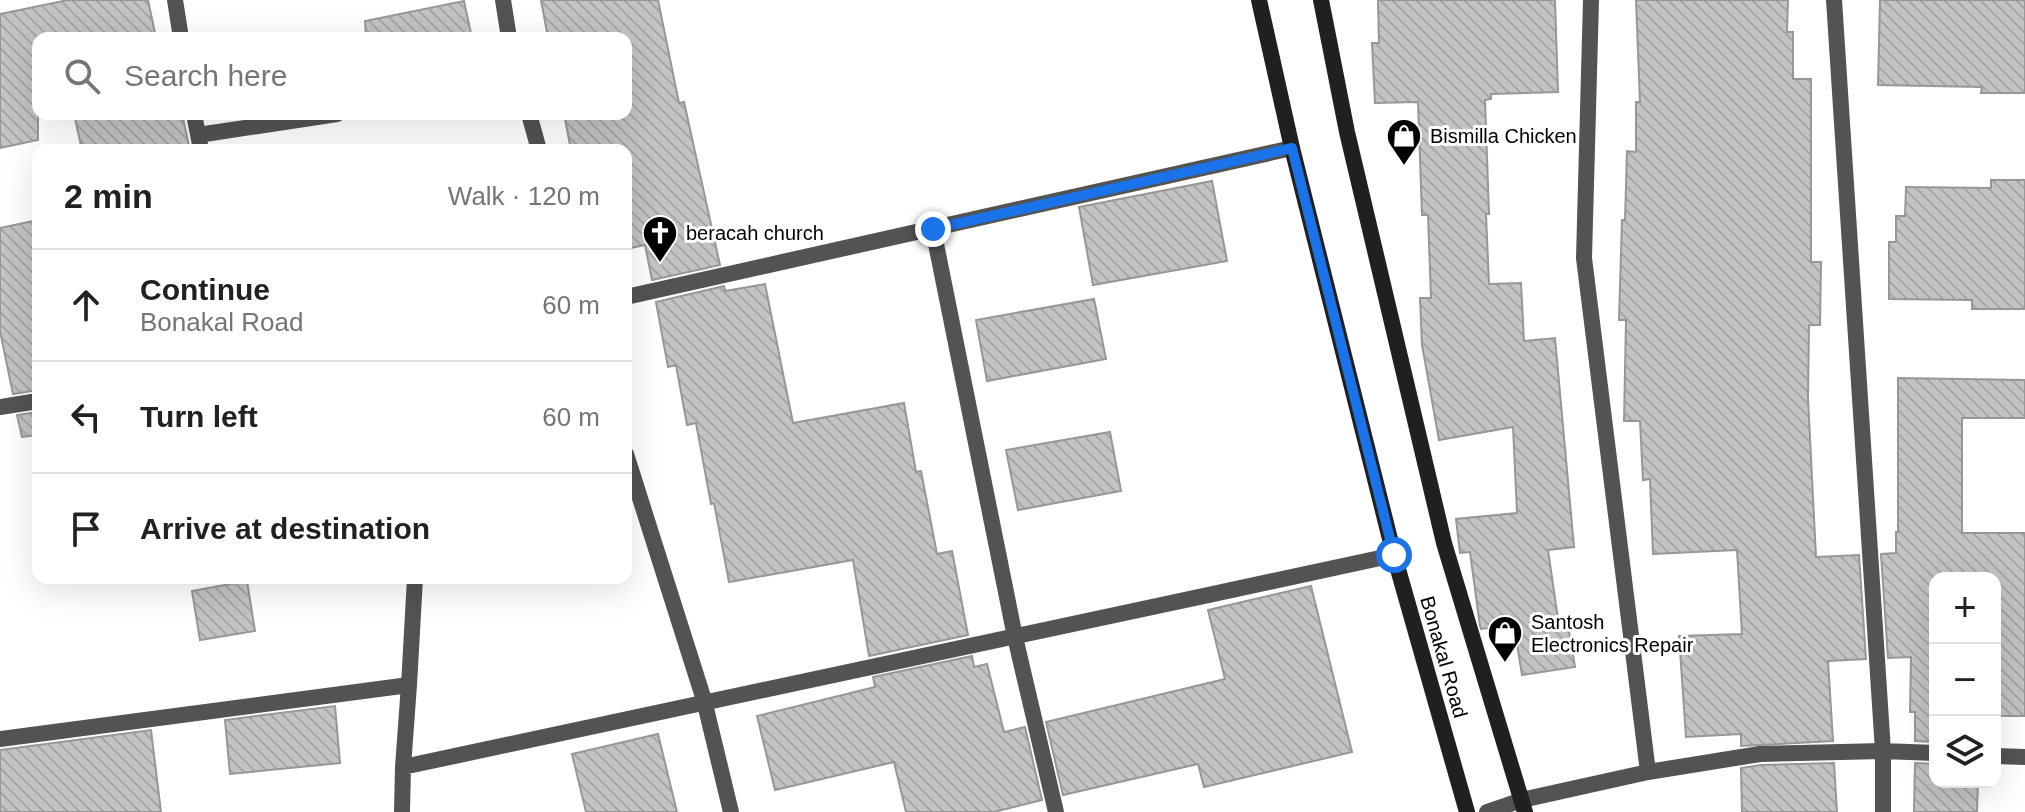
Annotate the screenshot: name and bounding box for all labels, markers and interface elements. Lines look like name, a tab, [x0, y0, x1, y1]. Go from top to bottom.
search box	[32, 32, 632, 120]
icon: search	[60, 54, 104, 98]
text: Search here	[124, 59, 287, 92]
shop icon: Bismilla Chicken	[1385, 117, 1423, 167]
place label: Bismilla Chicken	[1430, 125, 1577, 147]
text: 2 min	[64, 177, 153, 215]
text: Walk · 120 m	[448, 181, 600, 211]
route end	[915, 211, 951, 247]
church icon: beracah church	[641, 214, 679, 264]
place label: beracah church	[686, 222, 824, 244]
text: Continue	[140, 273, 270, 306]
icon: ahead	[64, 283, 108, 327]
text: 60 m	[542, 290, 600, 320]
text: Bonakal Road	[140, 307, 303, 337]
icon: left	[64, 395, 108, 439]
text: Turn left	[140, 400, 258, 433]
text: 60 m	[542, 402, 600, 432]
icon: arrive	[64, 507, 108, 551]
text: Arrive at destination	[140, 512, 430, 545]
route start	[1376, 537, 1412, 573]
map controls	[1929, 572, 2001, 788]
button: +	[1929, 572, 2001, 644]
street label: Bonakal Road	[1416, 594, 1472, 720]
place label: Santosh Electronics Repair	[1531, 611, 1694, 656]
shop icon: Santosh Electronics Repair	[1486, 614, 1524, 664]
button: −	[1929, 644, 2001, 716]
button: layers	[1929, 716, 2001, 788]

